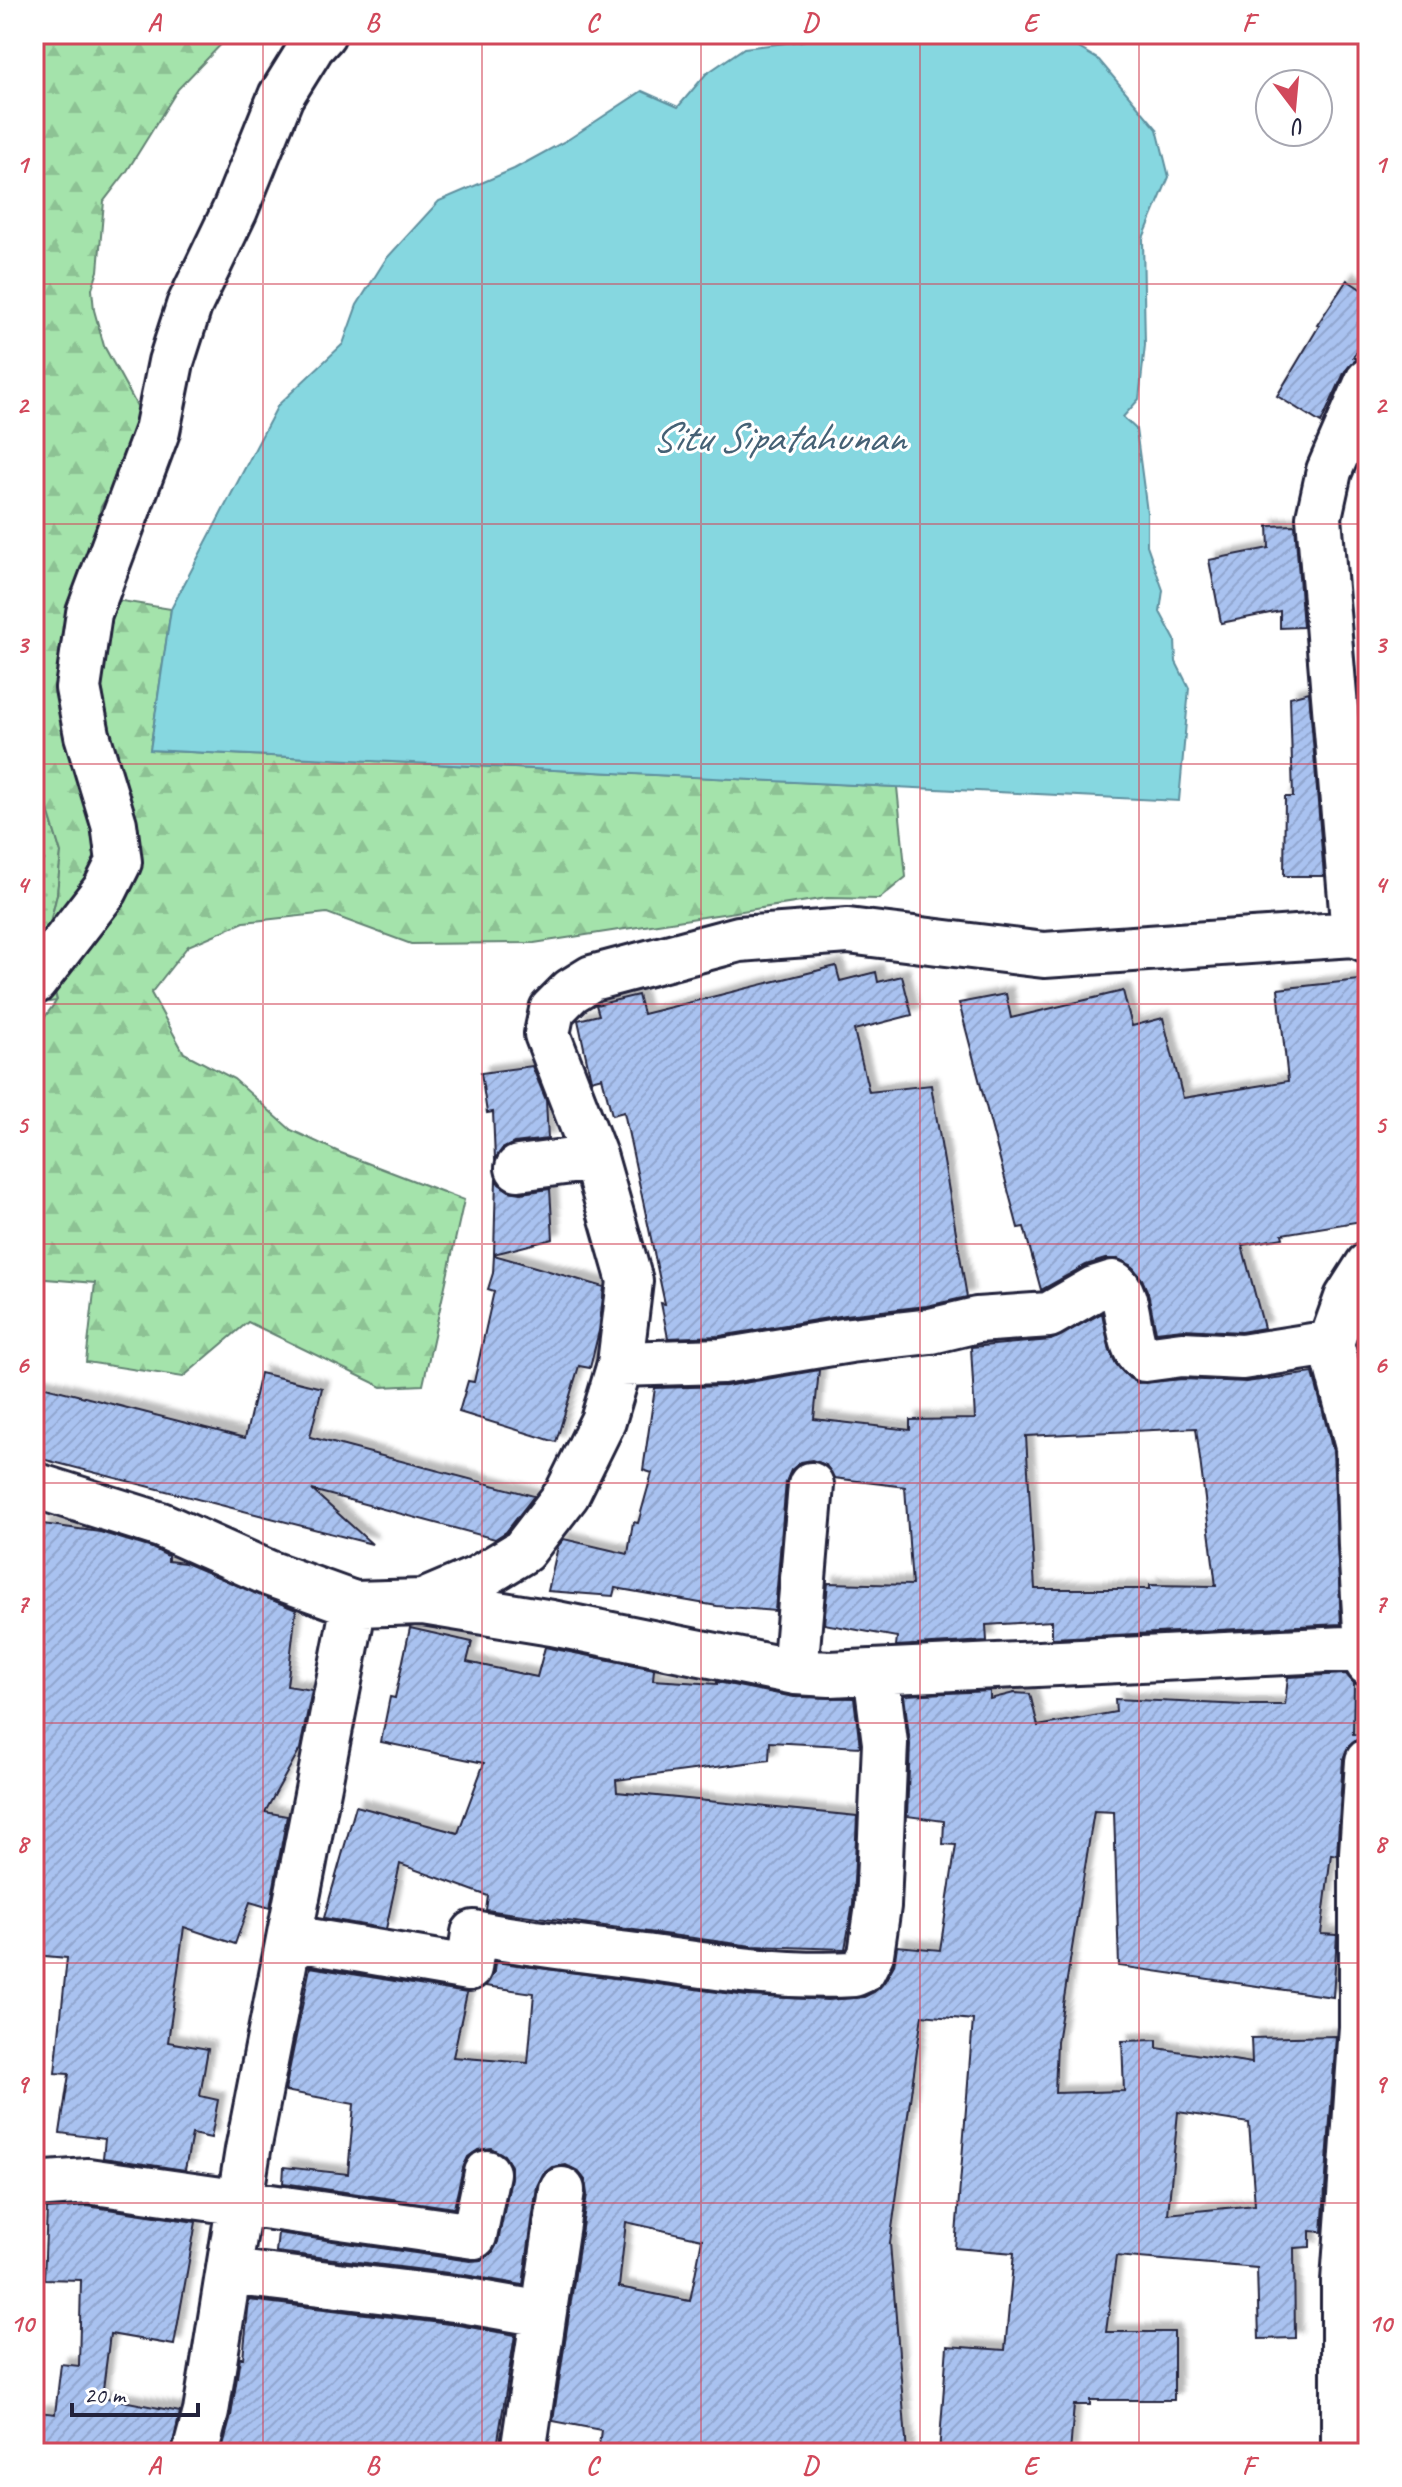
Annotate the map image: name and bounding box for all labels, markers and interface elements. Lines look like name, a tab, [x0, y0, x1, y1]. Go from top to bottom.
text: A	[147, 6, 162, 39]
text: B	[365, 6, 381, 39]
text: C	[586, 6, 602, 39]
text: D	[802, 6, 820, 39]
text: E	[1023, 6, 1041, 39]
text: F	[1242, 6, 1260, 39]
north arrow	[1254, 68, 1334, 148]
text: U	[1286, 111, 1308, 142]
text: 1	[16, 148, 31, 181]
text: 1	[1374, 148, 1389, 181]
text: 2	[16, 388, 30, 421]
text: 2	[1374, 388, 1388, 421]
water label: Situ Sipatahunan	[651, 411, 909, 464]
text: 3	[16, 628, 30, 661]
text: 3	[1374, 628, 1388, 661]
text: 4	[16, 868, 31, 901]
text: 4	[1374, 868, 1389, 901]
text: 5	[16, 1108, 30, 1141]
text: 5	[1374, 1108, 1388, 1141]
text: 6	[16, 1348, 30, 1381]
text: 6	[1374, 1348, 1388, 1381]
text: 7	[16, 1587, 30, 1620]
text: 7	[1374, 1587, 1388, 1620]
text: 8	[16, 1827, 31, 1860]
text: 8	[1374, 1827, 1389, 1860]
text: 9	[16, 2067, 30, 2100]
text: 9	[1374, 2067, 1388, 2100]
text: 10	[10, 2307, 36, 2340]
text: 10	[1368, 2307, 1394, 2340]
scale bar	[72, 2367, 198, 2417]
text: 20 m	[84, 2380, 127, 2410]
text: A	[147, 2449, 162, 2482]
text: B	[365, 2449, 381, 2482]
text: C	[586, 2449, 602, 2482]
text: D	[802, 2449, 820, 2482]
text: E	[1023, 2449, 1041, 2482]
text: F	[1242, 2449, 1260, 2482]

